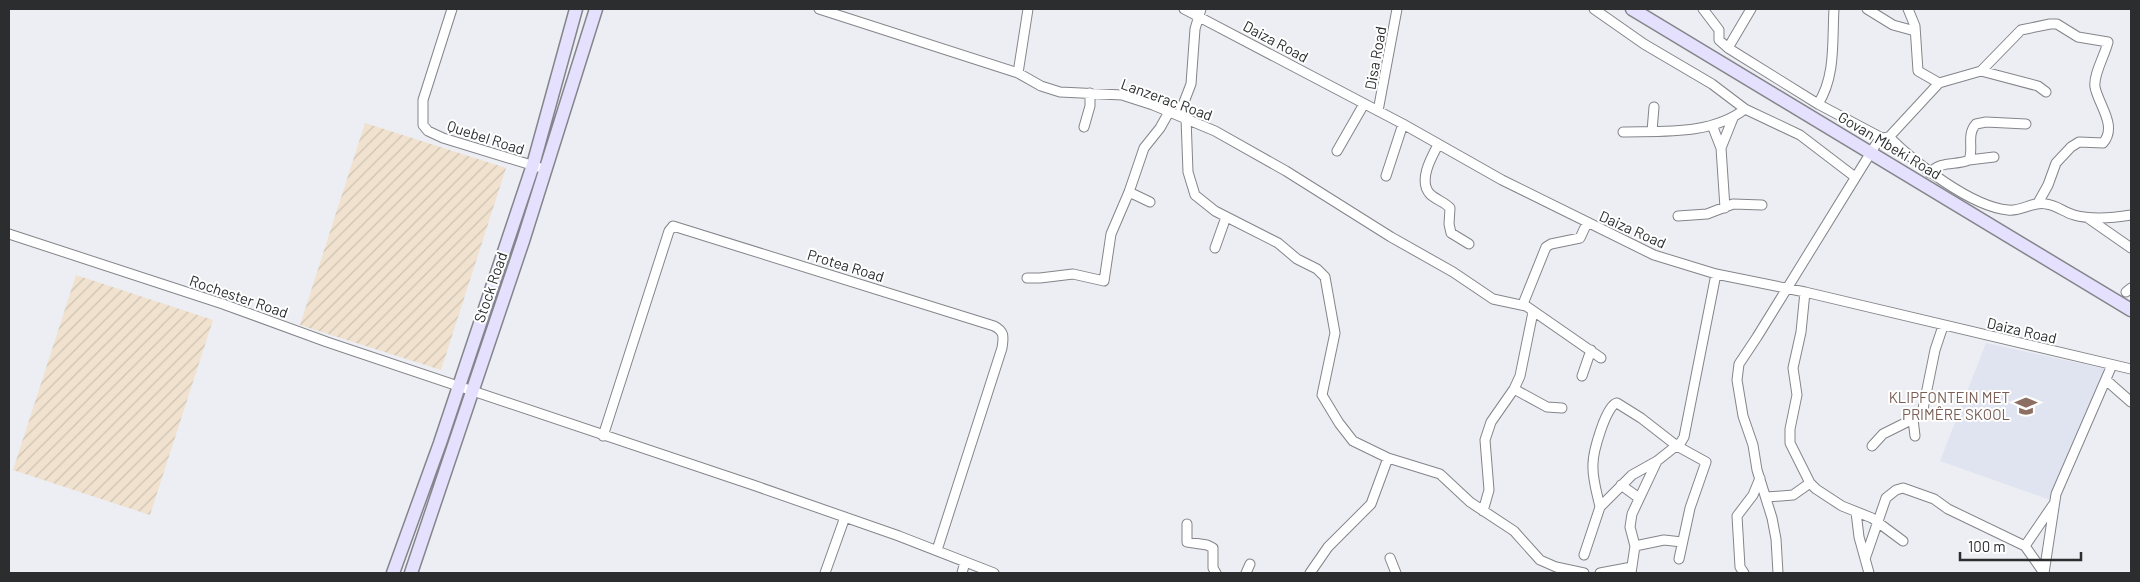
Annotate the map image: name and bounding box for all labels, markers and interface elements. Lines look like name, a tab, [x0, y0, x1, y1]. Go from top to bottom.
street label: Daiza Road	[1240, 16, 1312, 66]
street label: Disa Road	[1361, 25, 1389, 91]
street label: Lanzerac Road	[1119, 74, 1215, 124]
street label: Govan Mbeki Road	[1835, 107, 1945, 183]
street label: Quebel Road	[445, 116, 527, 158]
street label: Daiza Road	[1597, 206, 1669, 252]
street label: Protea Road	[805, 245, 887, 285]
street label: Stock Road	[470, 249, 510, 325]
street label: Rochester Road	[187, 271, 291, 321]
street label: Daiza Road	[1985, 313, 2059, 347]
place label: KLIPFONTEIN MET PRIMÊRE SKOOL	[1889, 388, 2010, 423]
school or university icon: KLIPFONTEIN MET PRIMÊRE SKOOL	[2013, 393, 2039, 419]
scale bar	[1960, 530, 2081, 562]
text: 100 m	[1968, 537, 2006, 555]

